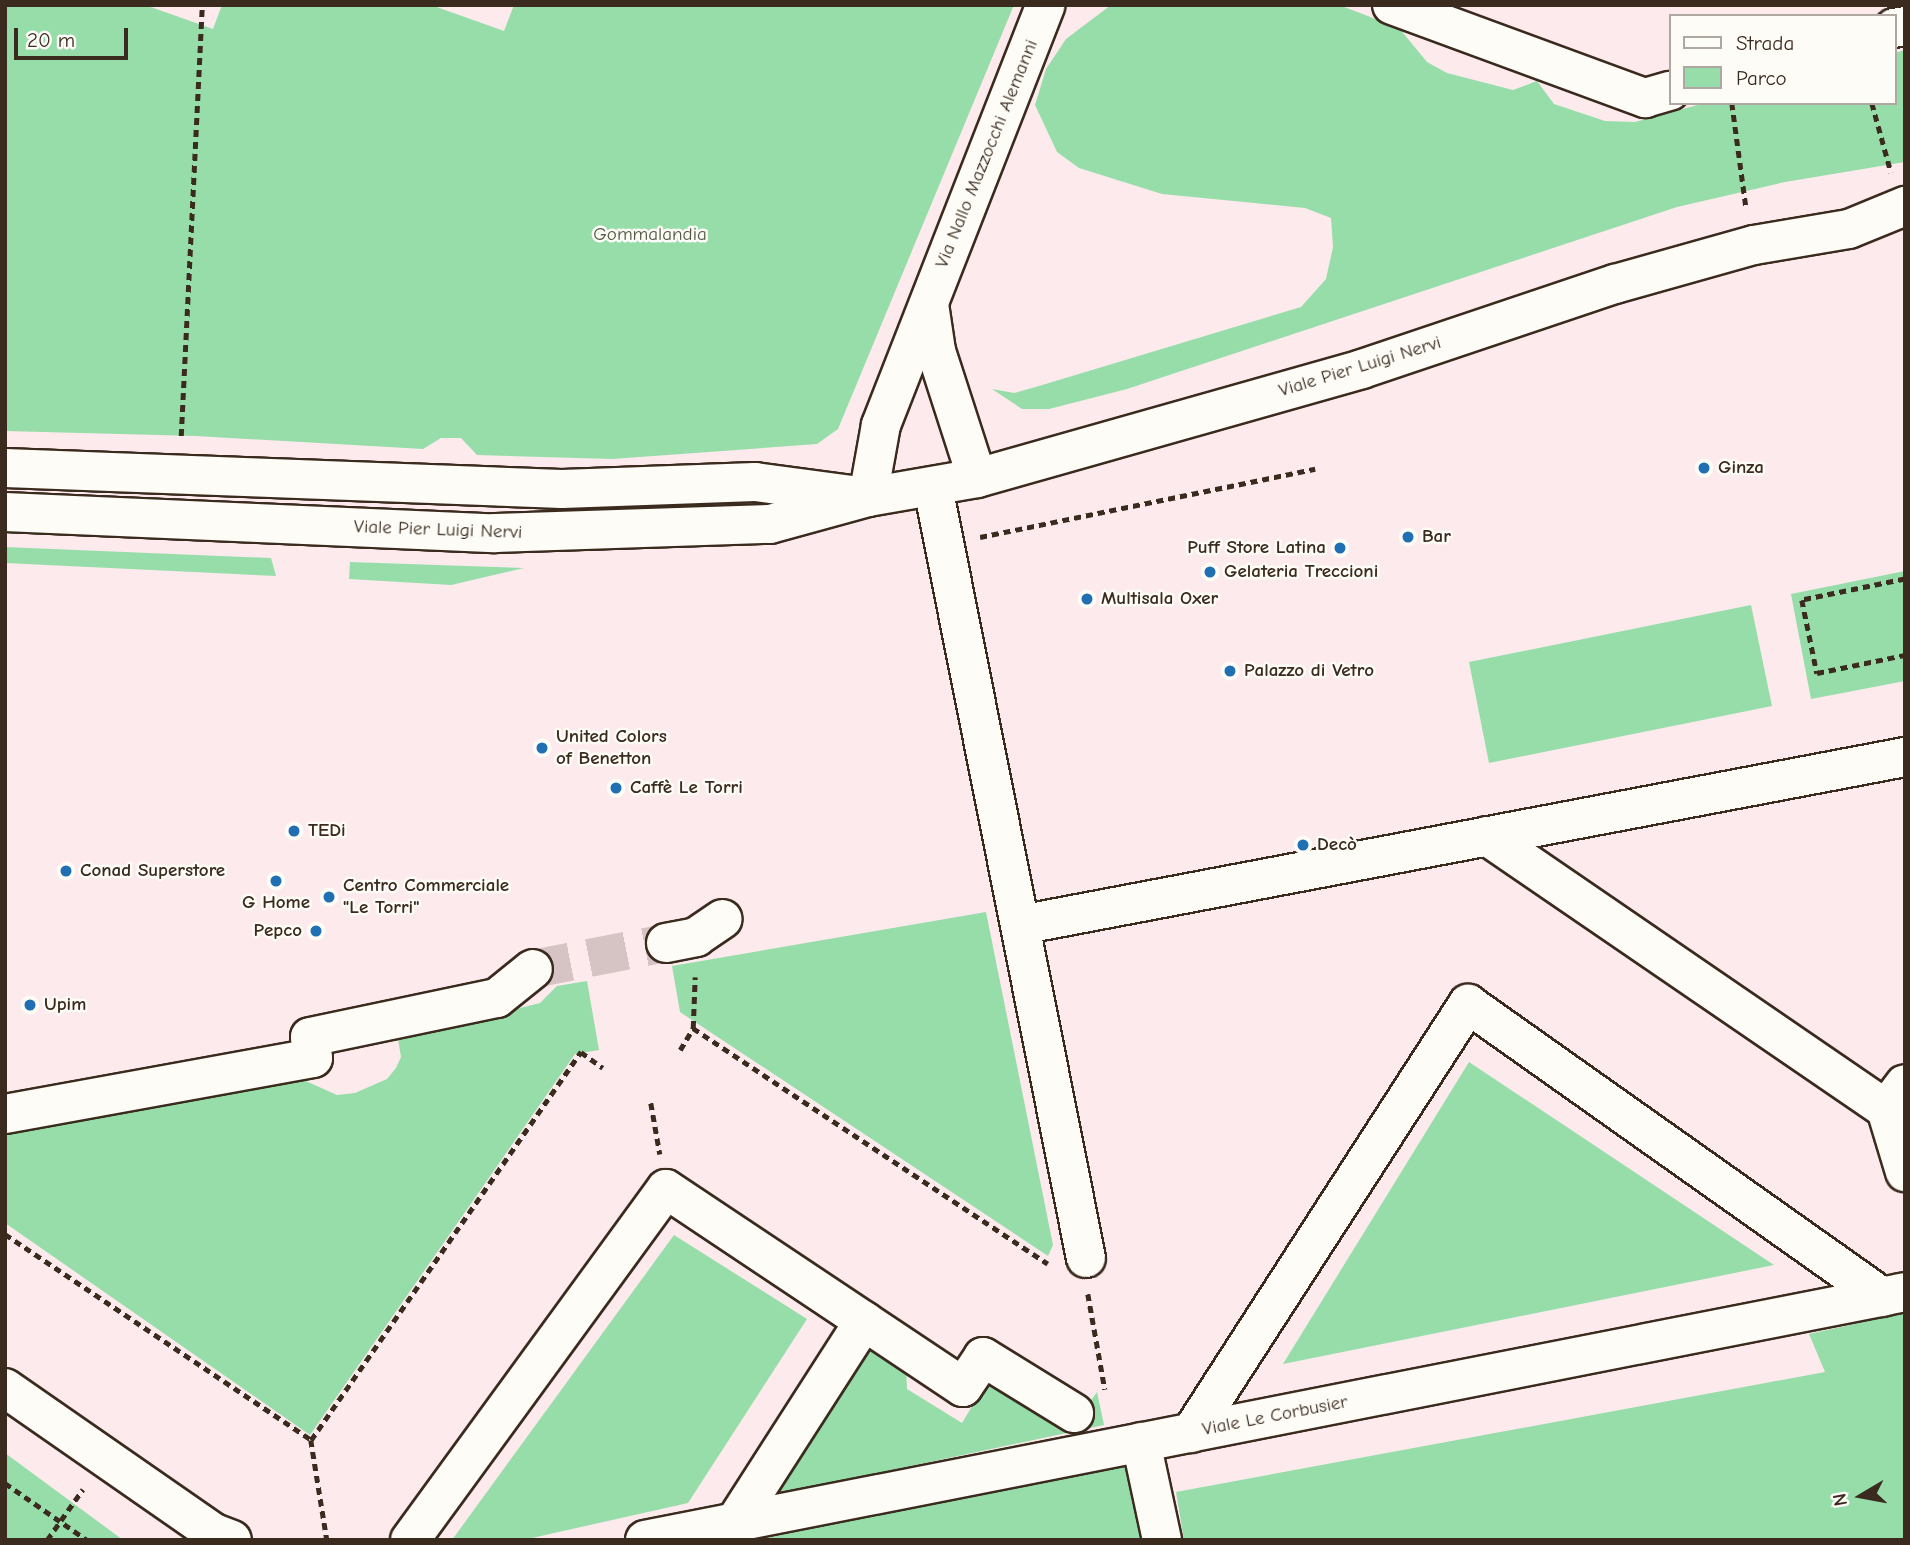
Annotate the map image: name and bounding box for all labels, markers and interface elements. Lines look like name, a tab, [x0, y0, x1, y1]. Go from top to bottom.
scale bar	[18, 14, 131, 58]
legend	[1668, 14, 1896, 105]
text: 20 m	[27, 28, 75, 52]
text: Strada	[1736, 31, 1794, 55]
street label: Via Nallo Mazzocchi Alemanni	[931, 37, 1043, 271]
text: Parco	[1736, 66, 1787, 90]
park label: Gommalandia	[593, 224, 707, 246]
street label: Viale Pier Luigi Nervi	[1276, 331, 1444, 403]
place label: Ginza	[1718, 457, 1764, 479]
marker: Ginza	[1696, 460, 1712, 476]
street label: Viale Pier Luigi Nervi	[353, 516, 523, 544]
place label: Bar	[1422, 526, 1451, 548]
marker: Bar	[1400, 529, 1416, 545]
place label: Puff Store Latina	[1187, 537, 1326, 559]
marker: Puff Store Latina	[1332, 540, 1348, 556]
place label: Gelateria Treccioni	[1224, 561, 1378, 583]
marker: Gelateria Treccioni	[1202, 564, 1218, 580]
place label: Multisala Oxer	[1101, 588, 1218, 610]
marker: Multisala Oxer	[1079, 591, 1095, 607]
place label: Palazzo di Vetro	[1244, 660, 1374, 682]
marker: Palazzo di Vetro	[1222, 663, 1238, 679]
place label: United Colors of Benetton	[556, 726, 667, 770]
marker: United Colors of Benetton	[534, 740, 550, 756]
place label: Caffè Le Torri	[630, 777, 743, 799]
marker: Caffè Le Torri	[608, 780, 624, 796]
place label: TEDi	[308, 820, 346, 842]
marker: TEDi	[286, 823, 302, 839]
place label: Decò	[1317, 834, 1357, 856]
marker: Decò	[1295, 837, 1311, 853]
place label: Conad Superstore	[80, 860, 225, 882]
marker: Conad Superstore	[58, 863, 74, 879]
marker: G Home	[268, 873, 284, 889]
place label: Centro Commerciale "Le Torri"	[343, 875, 509, 919]
marker: Centro Commerciale "Le Torri"	[321, 889, 337, 905]
place label: G Home	[242, 892, 310, 914]
place label: Pepco	[254, 920, 302, 942]
marker: Pepco	[308, 923, 324, 939]
place label: Upim	[44, 994, 86, 1016]
marker: Upim	[22, 997, 38, 1013]
street label: Viale Le Corbusier	[1200, 1391, 1350, 1441]
north arrow	[1826, 1461, 1896, 1531]
text: N	[1828, 1492, 1852, 1508]

